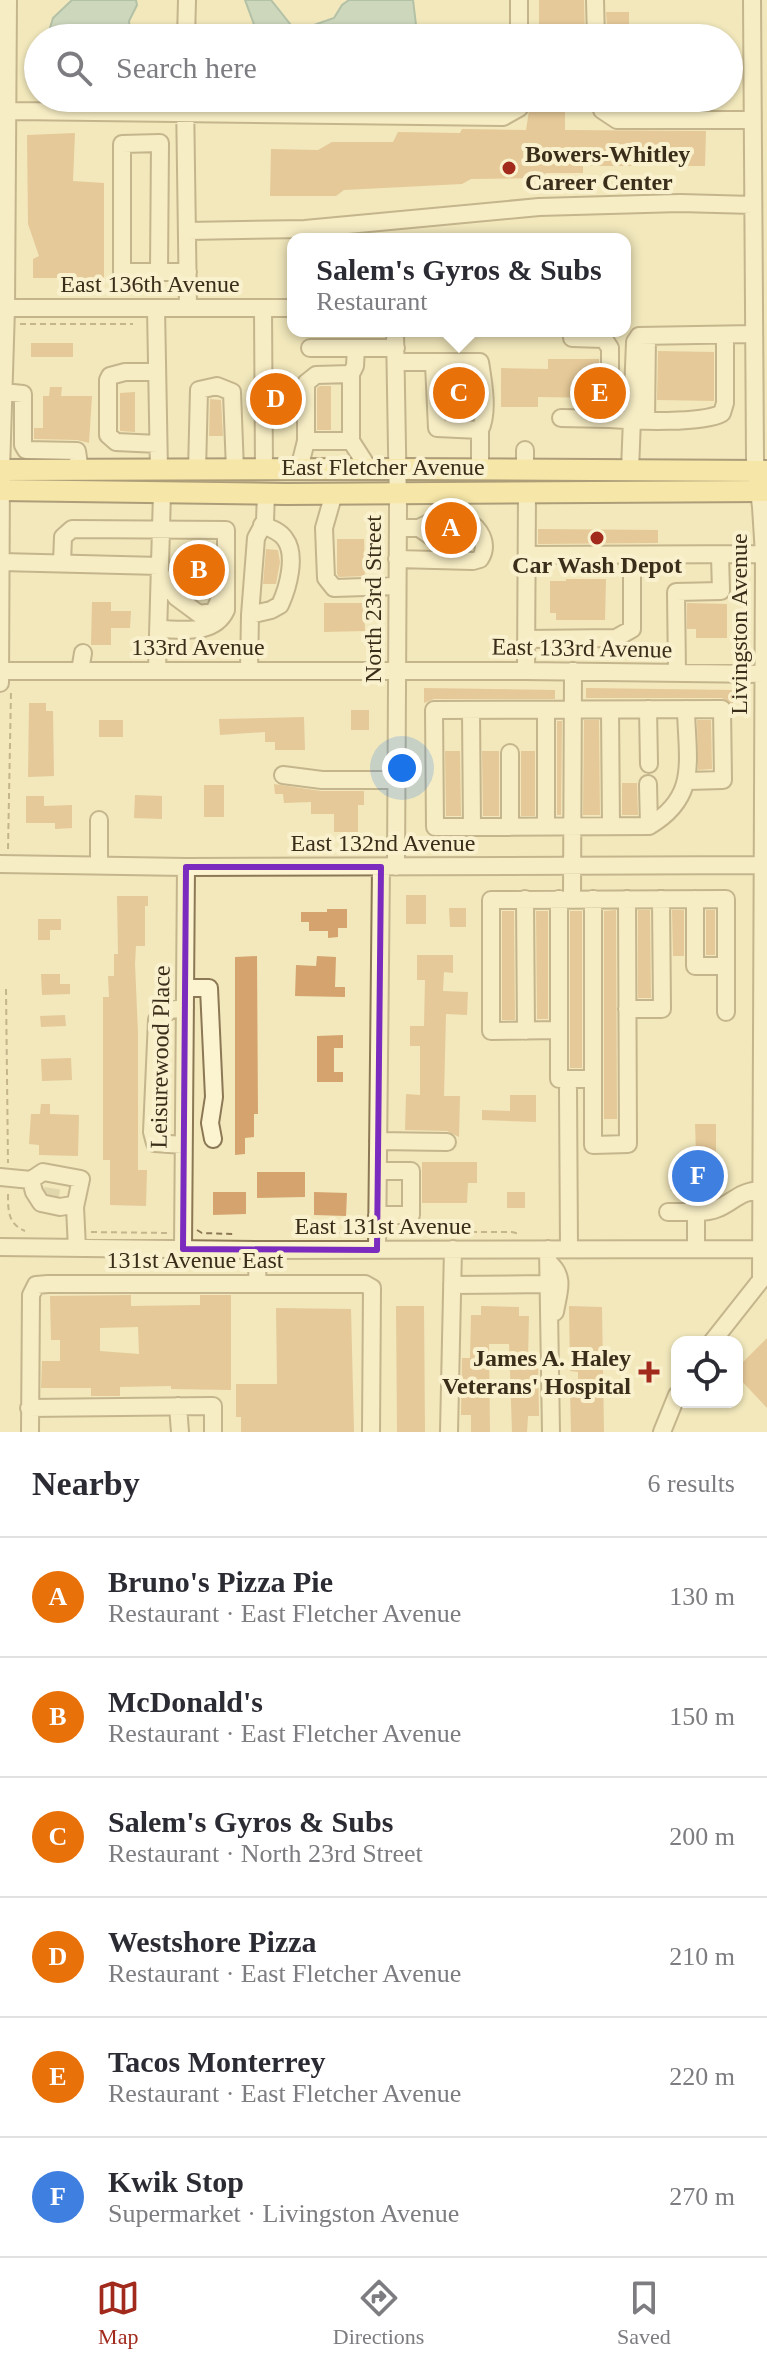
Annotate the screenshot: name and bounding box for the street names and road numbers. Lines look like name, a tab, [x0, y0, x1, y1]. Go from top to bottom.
street label: East 136th Avenue	[60, 271, 240, 297]
street label: East Fletcher Avenue	[281, 454, 485, 480]
street label: North 23rd Street	[360, 515, 386, 683]
street label: Livingston Avenue	[726, 533, 752, 715]
street label: East 133rd Avenue	[491, 633, 673, 663]
street label: 133rd Avenue	[131, 634, 265, 660]
street label: East 132nd Avenue	[291, 830, 475, 856]
street label: Leisurewood Place	[145, 965, 175, 1149]
street label: East 131st Avenue	[295, 1213, 471, 1239]
street label: 131st Avenue East	[107, 1247, 284, 1273]

